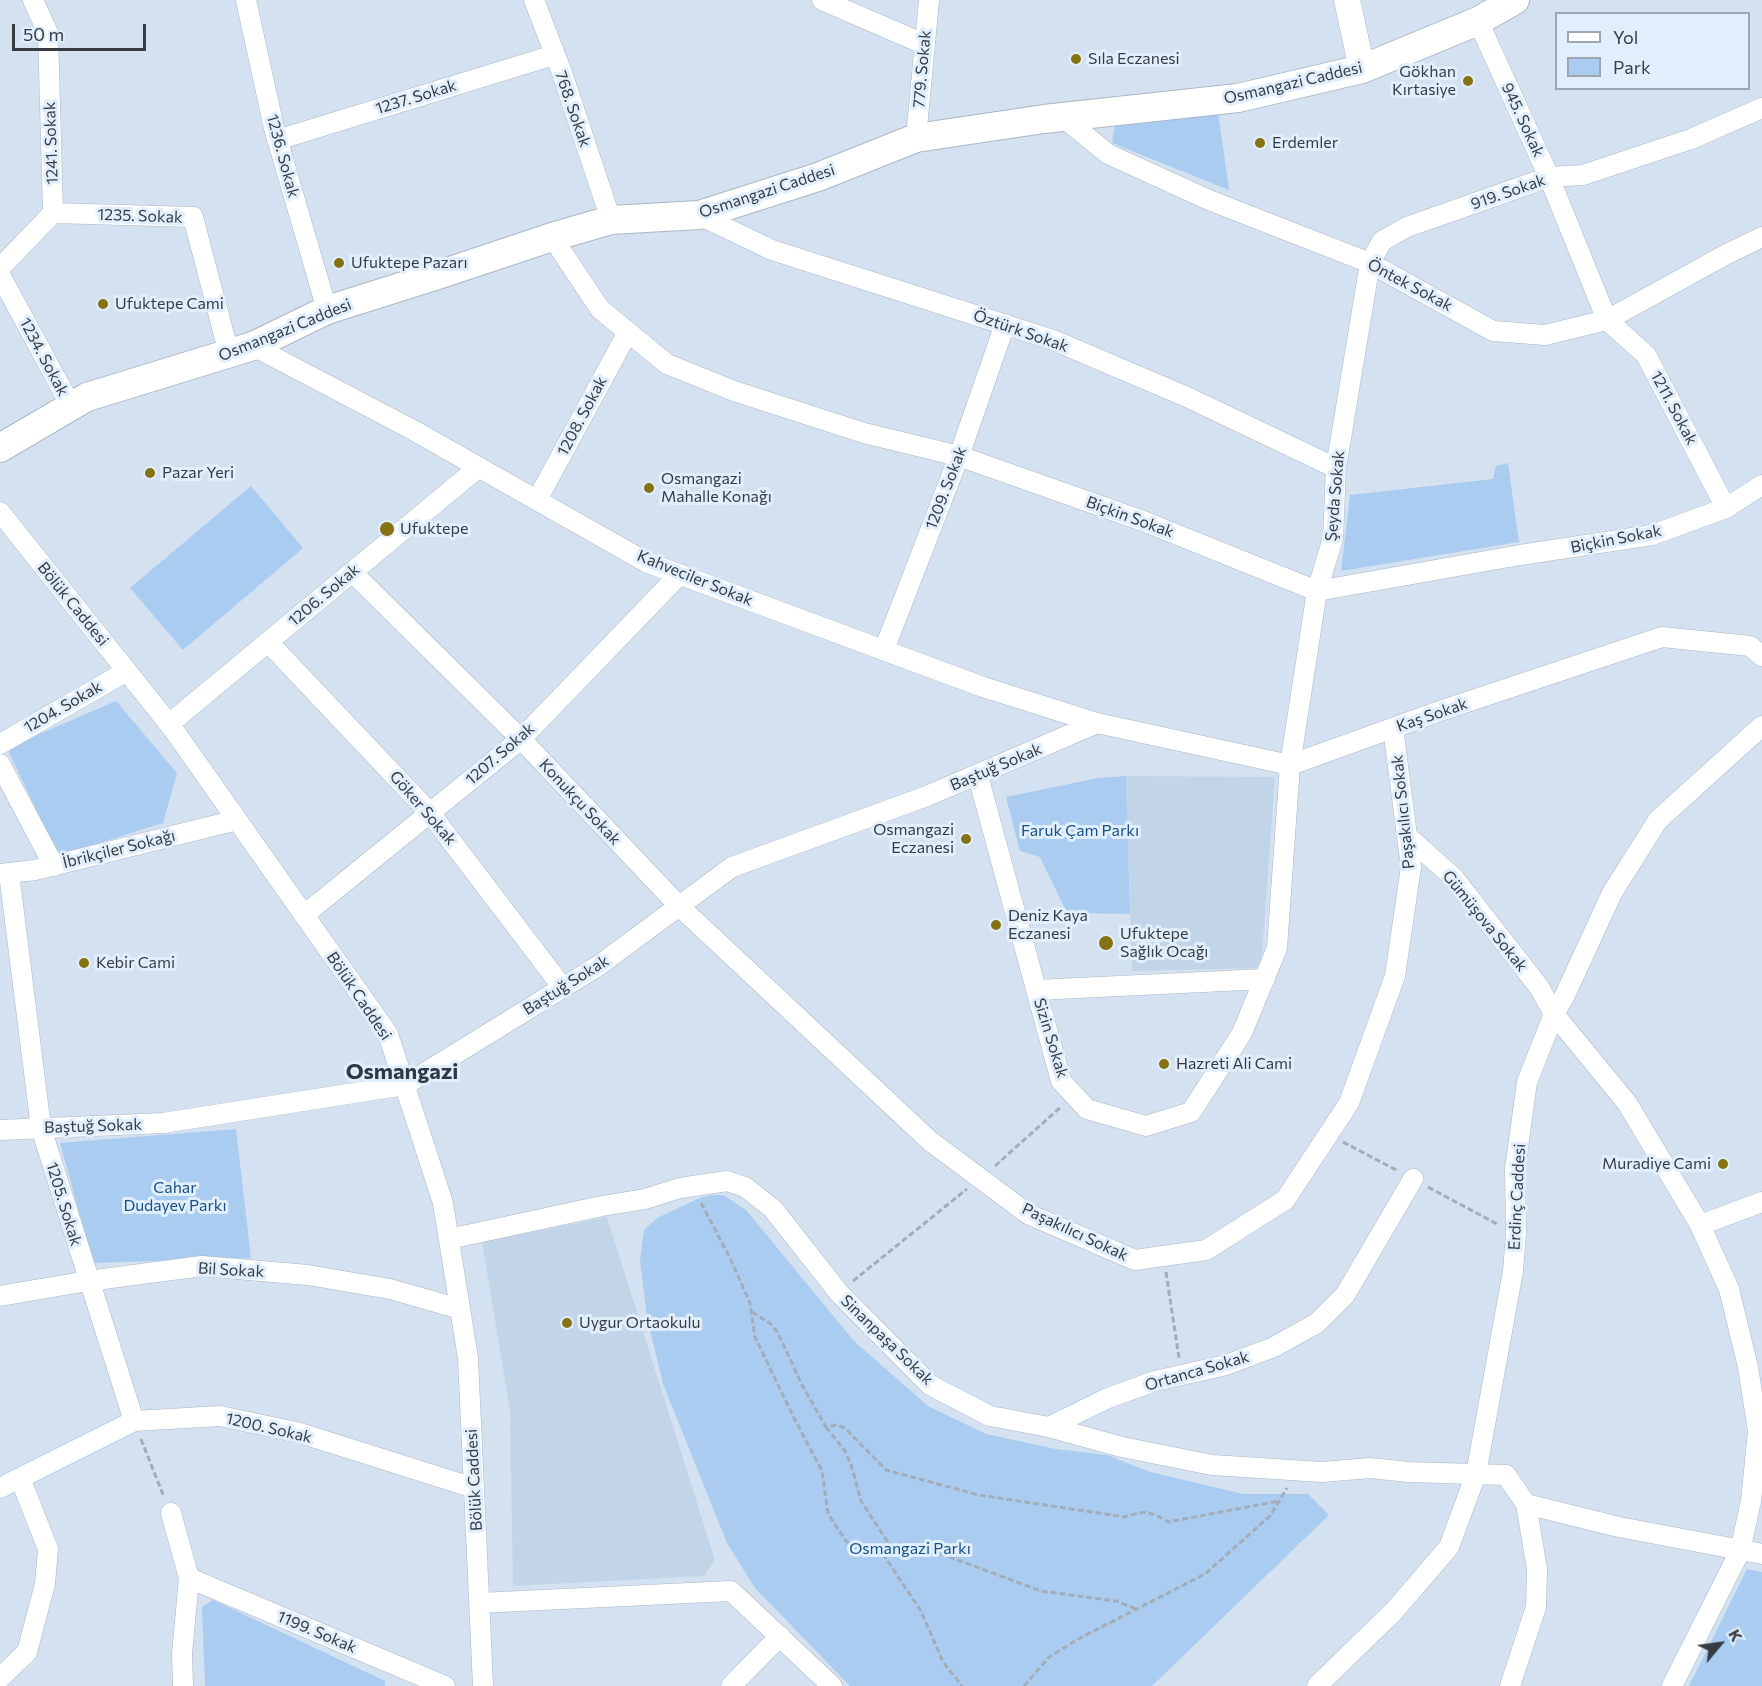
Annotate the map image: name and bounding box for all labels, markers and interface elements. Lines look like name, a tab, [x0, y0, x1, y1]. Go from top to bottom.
scale bar	[15, 12, 148, 50]
legend	[1555, 12, 1750, 90]
text: 50 m	[23, 23, 64, 45]
text: Yol	[1613, 26, 1638, 48]
street label: 779. Sokak	[909, 29, 935, 109]
place label: Sıla Eczanesi	[1088, 49, 1180, 69]
marker: Sıla Eczanesi	[1069, 52, 1083, 66]
text: Park	[1613, 56, 1651, 78]
street label: Osmangazi Caddesi	[1222, 58, 1364, 108]
place label: Gökhan Kırtasiye	[1392, 62, 1456, 100]
street label: 768. Sokak	[551, 69, 595, 149]
marker: Gökhan Kırtasiye	[1461, 74, 1475, 88]
street label: 1237. Sokak	[373, 76, 459, 118]
street label: 945. Sokak	[1497, 80, 1549, 160]
street label: 1241. Sokak	[40, 101, 62, 185]
street label: 1236. Sokak	[263, 112, 303, 200]
place label: Erdemler	[1272, 133, 1338, 153]
marker: Erdemler	[1253, 136, 1267, 150]
street label: Osmangazi Caddesi	[697, 160, 837, 222]
street label: 919. Sokak	[1468, 170, 1548, 214]
street label: 1235. Sokak	[97, 205, 183, 227]
place label: Ufuktepe Pazarı	[351, 253, 468, 273]
street label: Öntek Sokak	[1364, 255, 1456, 315]
marker: Ufuktepe Pazarı	[332, 256, 346, 270]
place label: Ufuktepe Cami	[115, 294, 224, 314]
street label: Osmangazi Caddesi	[216, 295, 354, 365]
marker: Ufuktepe Cami	[96, 297, 110, 311]
street label: Öztürk Sokak	[971, 306, 1071, 356]
street label: 1234. Sokak	[15, 315, 73, 399]
street label: 1211. Sokak	[1647, 368, 1701, 448]
street label: 1208. Sokak	[553, 373, 611, 459]
street label: 1209. Sokak	[921, 444, 971, 532]
street label: Şeyda Sokak	[1321, 450, 1349, 542]
place label: Pazar Yeri	[162, 463, 234, 483]
marker: Pazar Yeri	[143, 466, 157, 480]
place label: Osmangazi Mahalle Konağı	[661, 469, 772, 507]
marker: Osmangazi Mahalle Konağı	[642, 481, 656, 495]
street label: Biçkin Sokak	[1083, 492, 1177, 542]
place label: Ufuktepe	[400, 519, 468, 539]
marker: Ufuktepe	[378, 520, 396, 538]
street label: Biçkin Sokak	[1569, 521, 1663, 557]
street label: Kahveciler Sokak	[634, 546, 756, 610]
street label: Bölük Caddesi	[33, 558, 113, 650]
street label: 1206. Sokak	[284, 560, 364, 630]
street label: 1204. Sokak	[20, 677, 106, 737]
street label: Kaş Sokak	[1394, 694, 1470, 736]
street label: 1207. Sokak	[462, 719, 538, 789]
street label: Baştuğ Sokak	[947, 739, 1045, 795]
street label: Paşakılıcı Sokak	[1387, 754, 1419, 870]
street label: Konukçu Sokak	[535, 755, 625, 849]
street label: Göker Sokak	[386, 767, 460, 849]
place label: Osmangazi Eczanesi	[873, 820, 954, 858]
park label: Faruk Çam Parkı	[1021, 821, 1139, 841]
street label: İbrikçiler Sokağı	[61, 826, 177, 872]
marker: Osmangazi Eczanesi	[959, 832, 973, 846]
street label: Gümüşova Sokak	[1438, 867, 1532, 975]
place label: Deniz Kaya Eczanesi	[1008, 906, 1088, 944]
marker: Deniz Kaya Eczanesi	[989, 918, 1003, 932]
place label: Ufuktepe Sağlık Ocağı	[1120, 924, 1208, 962]
marker: Ufuktepe Sağlık Ocağı	[1097, 934, 1115, 952]
street label: Bölük Caddesi	[322, 948, 396, 1044]
street label: Baştuğ Sokak	[519, 951, 613, 1019]
place label: Kebir Cami	[96, 953, 175, 973]
marker: Kebir Cami	[77, 956, 91, 970]
street label: Sizin Sokak	[1030, 996, 1072, 1080]
place label: Hazreti Ali Cami	[1176, 1054, 1292, 1074]
marker: Hazreti Ali Cami	[1157, 1057, 1171, 1071]
district label: Osmangazi	[346, 1059, 458, 1085]
street label: Baştuğ Sokak	[44, 1115, 142, 1137]
street label: Erdinç Caddesi	[1505, 1143, 1529, 1251]
place label: Muradiye Cami	[1602, 1154, 1711, 1174]
marker: Muradiye Cami	[1716, 1157, 1730, 1171]
street label: 1205. Sokak	[42, 1160, 86, 1248]
park label: Cahar Dudayev Parkı	[123, 1178, 227, 1216]
street label: Paşakılıcı Sokak	[1019, 1199, 1131, 1265]
street label: Bil Sokak	[197, 1259, 265, 1281]
street label: Sinanpaşa Sokak	[837, 1291, 937, 1389]
place label: Uygur Ortaokulu	[579, 1313, 700, 1333]
marker: Uygur Ortaokulu	[560, 1316, 574, 1330]
street label: Ortanca Sokak	[1143, 1347, 1251, 1395]
street label: 1200. Sokak	[224, 1409, 314, 1447]
street label: Bölük Caddesi	[462, 1428, 486, 1532]
park label: Osmangazi Parkı	[849, 1539, 971, 1559]
street label: 1199. Sokak	[274, 1607, 360, 1657]
north arrow	[1690, 1614, 1750, 1674]
text: K	[1725, 1626, 1747, 1645]

